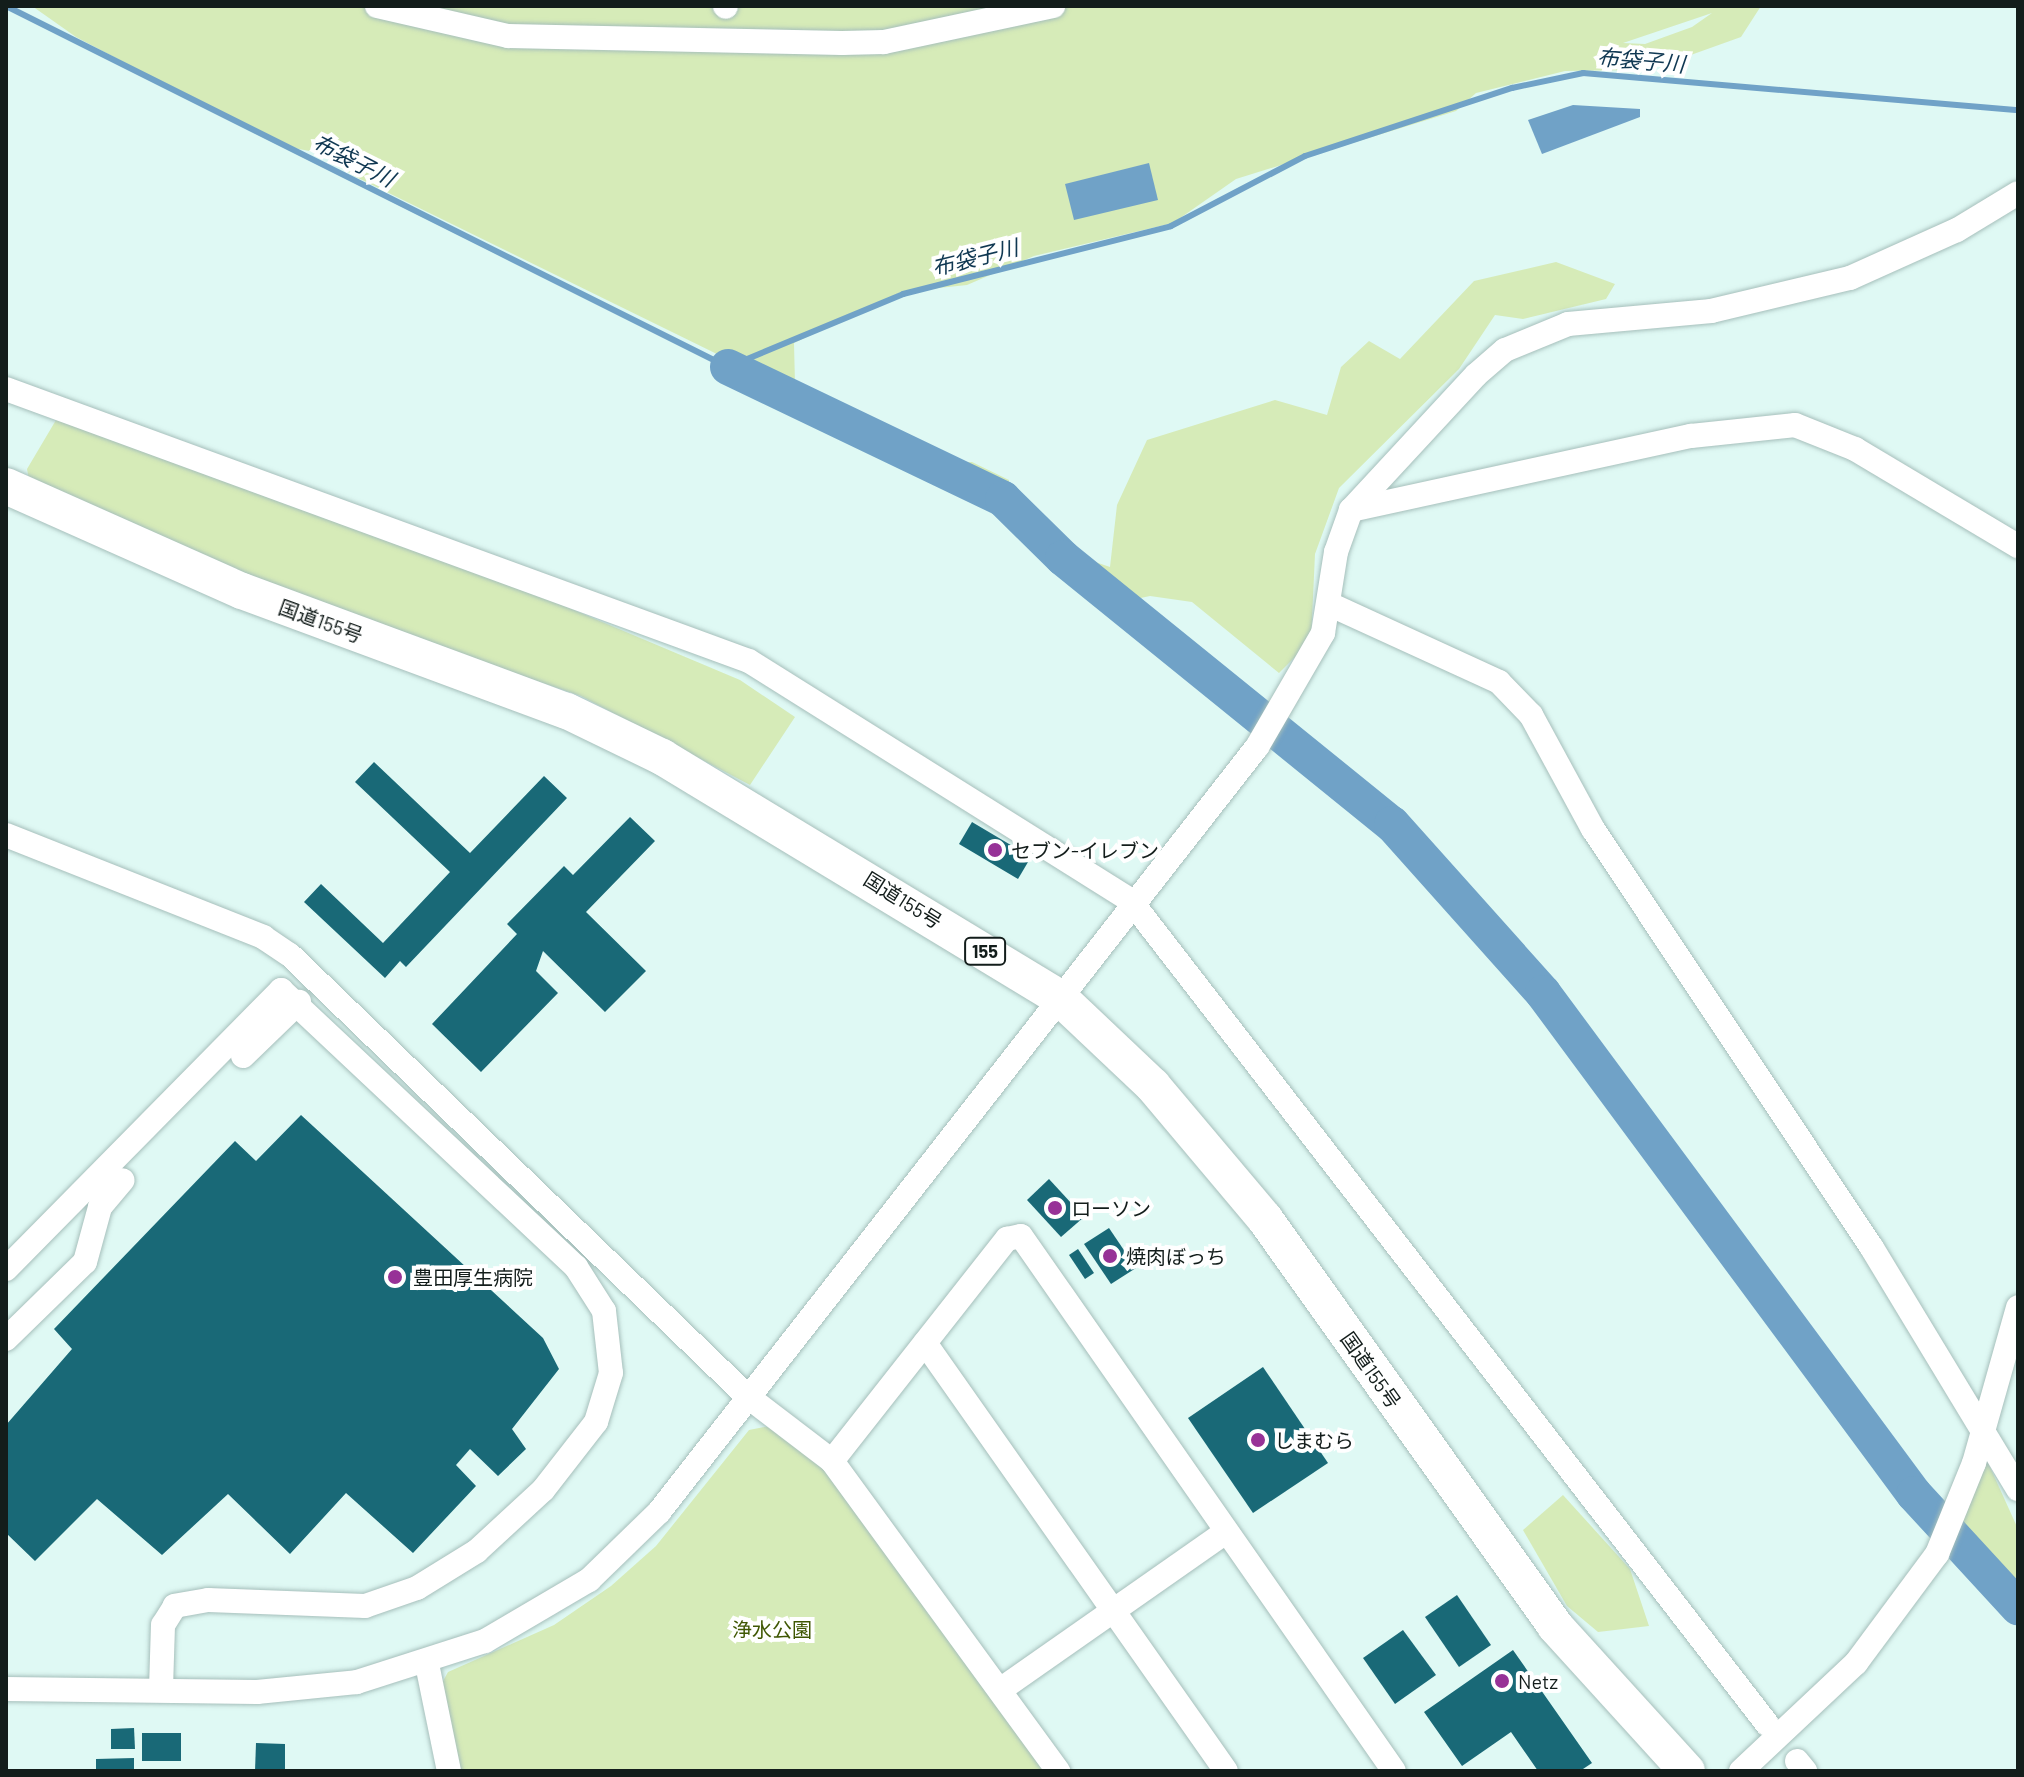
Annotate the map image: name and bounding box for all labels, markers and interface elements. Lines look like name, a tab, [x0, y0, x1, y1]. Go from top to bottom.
water label: 布袋子川	[1596, 43, 1686, 77]
water label: 布袋子川	[309, 128, 399, 192]
water label: 布袋子川	[929, 234, 1021, 280]
street label: 国道155号	[276, 595, 366, 647]
place label: セブン-イレブン	[1011, 838, 1159, 862]
marker: セブン-イレブン	[986, 841, 1004, 859]
street label: 国道155号	[860, 867, 946, 933]
road number: 155	[963, 937, 1007, 965]
place label: ローソン	[1071, 1196, 1151, 1220]
marker: ローソン	[1046, 1199, 1064, 1217]
place label: 焼肉ぼっち	[1126, 1244, 1226, 1268]
marker: 焼肉ぼっち	[1101, 1247, 1119, 1265]
place label: 豊田厚生病院	[413, 1265, 533, 1289]
marker: 豊田厚生病院	[384, 1266, 406, 1288]
street label: 国道155号	[1336, 1327, 1406, 1413]
place label: しまむら	[1274, 1428, 1354, 1452]
marker: しまむら	[1249, 1431, 1267, 1449]
park label: 浄水公園	[732, 1617, 812, 1641]
place label: Netz	[1518, 1669, 1558, 1693]
marker: Netz	[1493, 1672, 1511, 1690]

